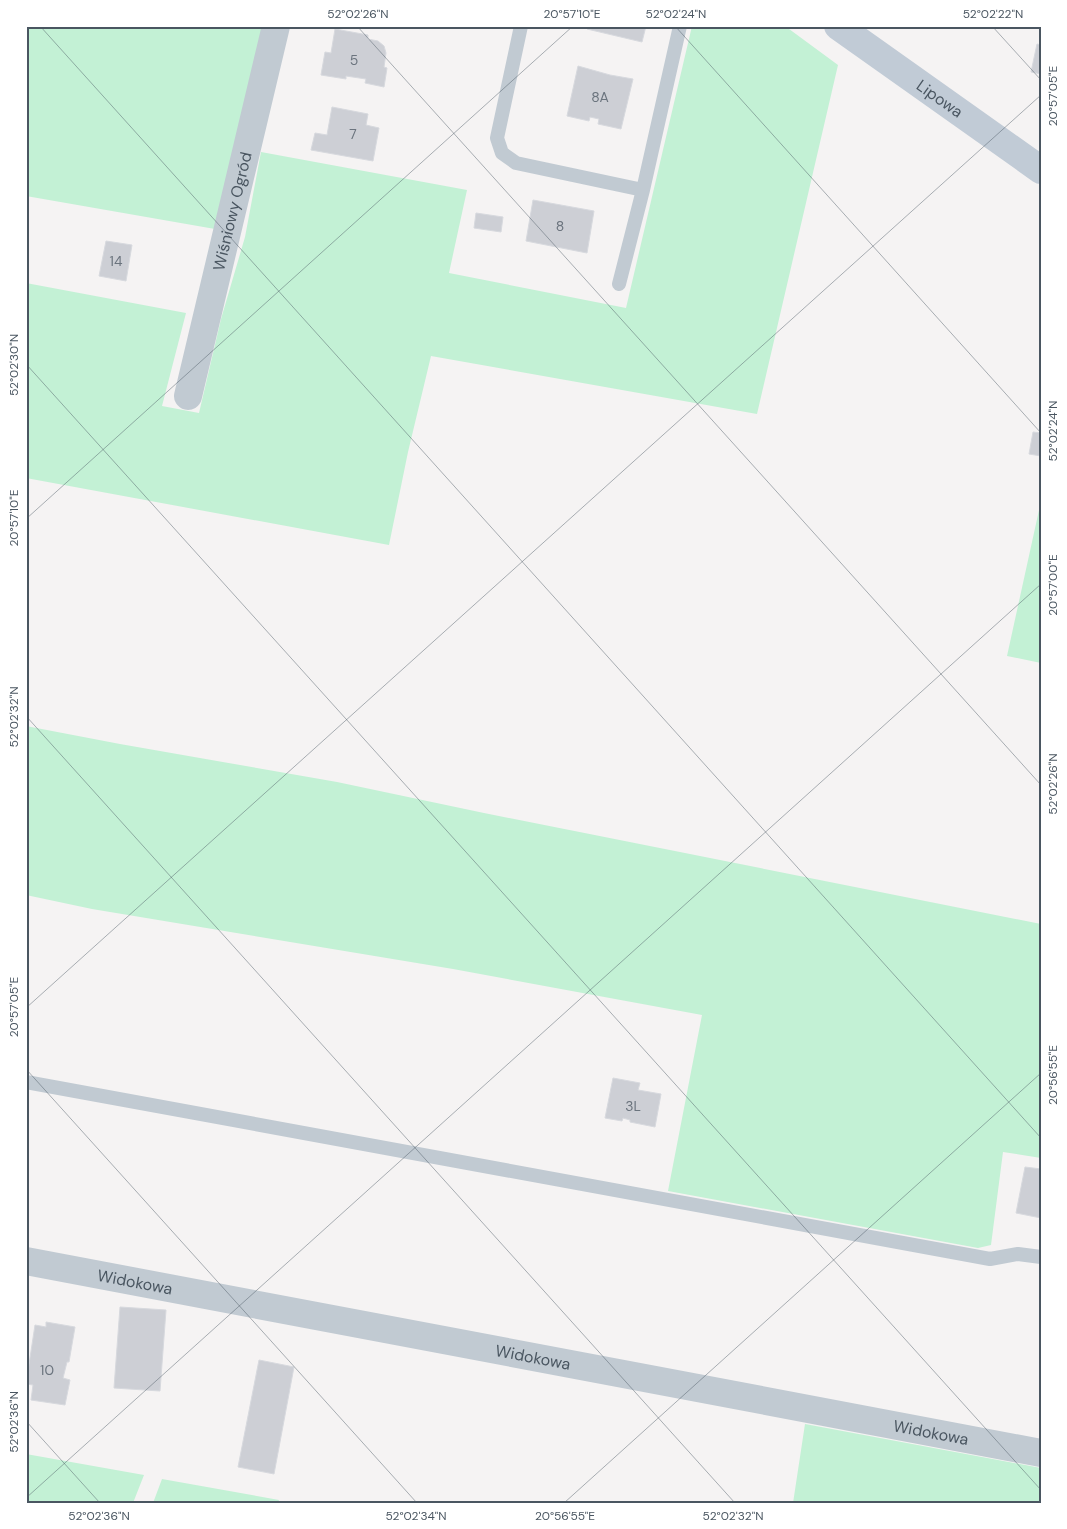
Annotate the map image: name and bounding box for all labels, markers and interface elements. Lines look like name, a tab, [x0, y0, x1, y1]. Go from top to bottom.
text: 52°02'26"N	[327, 6, 389, 22]
text: 20°57'10"E	[543, 6, 601, 22]
text: 52°02'24"N	[646, 6, 706, 22]
text: 52°02'22"N	[963, 6, 1023, 22]
house number: 5	[350, 51, 358, 69]
text: 20°57'05"E	[1045, 66, 1061, 126]
street label: Lipowa	[913, 75, 967, 122]
house number: 8A	[591, 88, 609, 106]
house number: 7	[349, 125, 357, 143]
street label: Wiśniowy Ogród	[208, 150, 256, 273]
house number: 8	[556, 217, 564, 235]
house number: 14	[110, 252, 123, 270]
text: 52°02'30"N	[6, 334, 22, 396]
text: 52°02'24"N	[1045, 401, 1061, 461]
text: 20°57'10"E	[6, 489, 22, 547]
text: 20°57'00"E	[1045, 554, 1061, 616]
text: 52°02'32"N	[6, 687, 22, 747]
text: 52°02'26"N	[1045, 753, 1061, 815]
text: 20°57'05"E	[6, 977, 22, 1037]
text: 20°56'55"E	[1045, 1045, 1061, 1105]
house number: 3L	[625, 1097, 641, 1115]
street label: Widokowa	[96, 1264, 174, 1299]
street label: Widokowa	[494, 1340, 572, 1374]
house number: 10	[40, 1361, 54, 1379]
text: 52°02'36"N	[6, 1391, 22, 1453]
street label: Widokowa	[892, 1415, 970, 1450]
text: 52°02'36"N	[68, 1508, 130, 1524]
text: 52°02'34"N	[385, 1508, 447, 1524]
text: 20°56'55"E	[535, 1508, 595, 1524]
text: 52°02'32"N	[703, 1508, 763, 1524]

